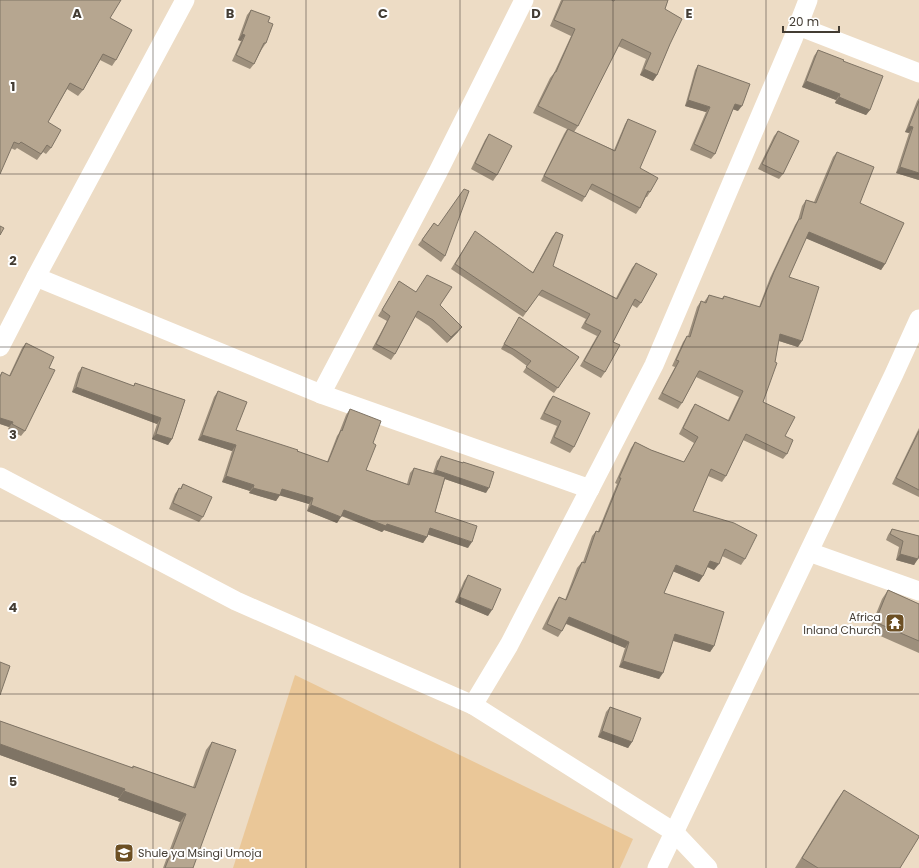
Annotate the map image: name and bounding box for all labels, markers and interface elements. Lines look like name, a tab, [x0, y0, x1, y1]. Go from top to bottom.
text: A	[72, 4, 82, 23]
text: B	[226, 4, 235, 23]
text: C	[378, 4, 388, 23]
text: D	[531, 4, 541, 23]
text: E	[685, 4, 693, 23]
scale bar	[783, 8, 839, 34]
text: 20 m	[789, 13, 819, 30]
text: 1	[11, 77, 15, 96]
text: 2	[9, 251, 17, 270]
text: 3	[9, 425, 17, 444]
text: 4	[9, 598, 18, 617]
place label: Africa Inland Church	[803, 609, 881, 638]
temple icon: Africa Inland Church	[884, 612, 906, 634]
text: 5	[9, 772, 17, 791]
school or university icon: Shule ya Msingi Umoja	[113, 842, 135, 864]
place label: Shule ya Msingi Umoja	[138, 845, 262, 861]

